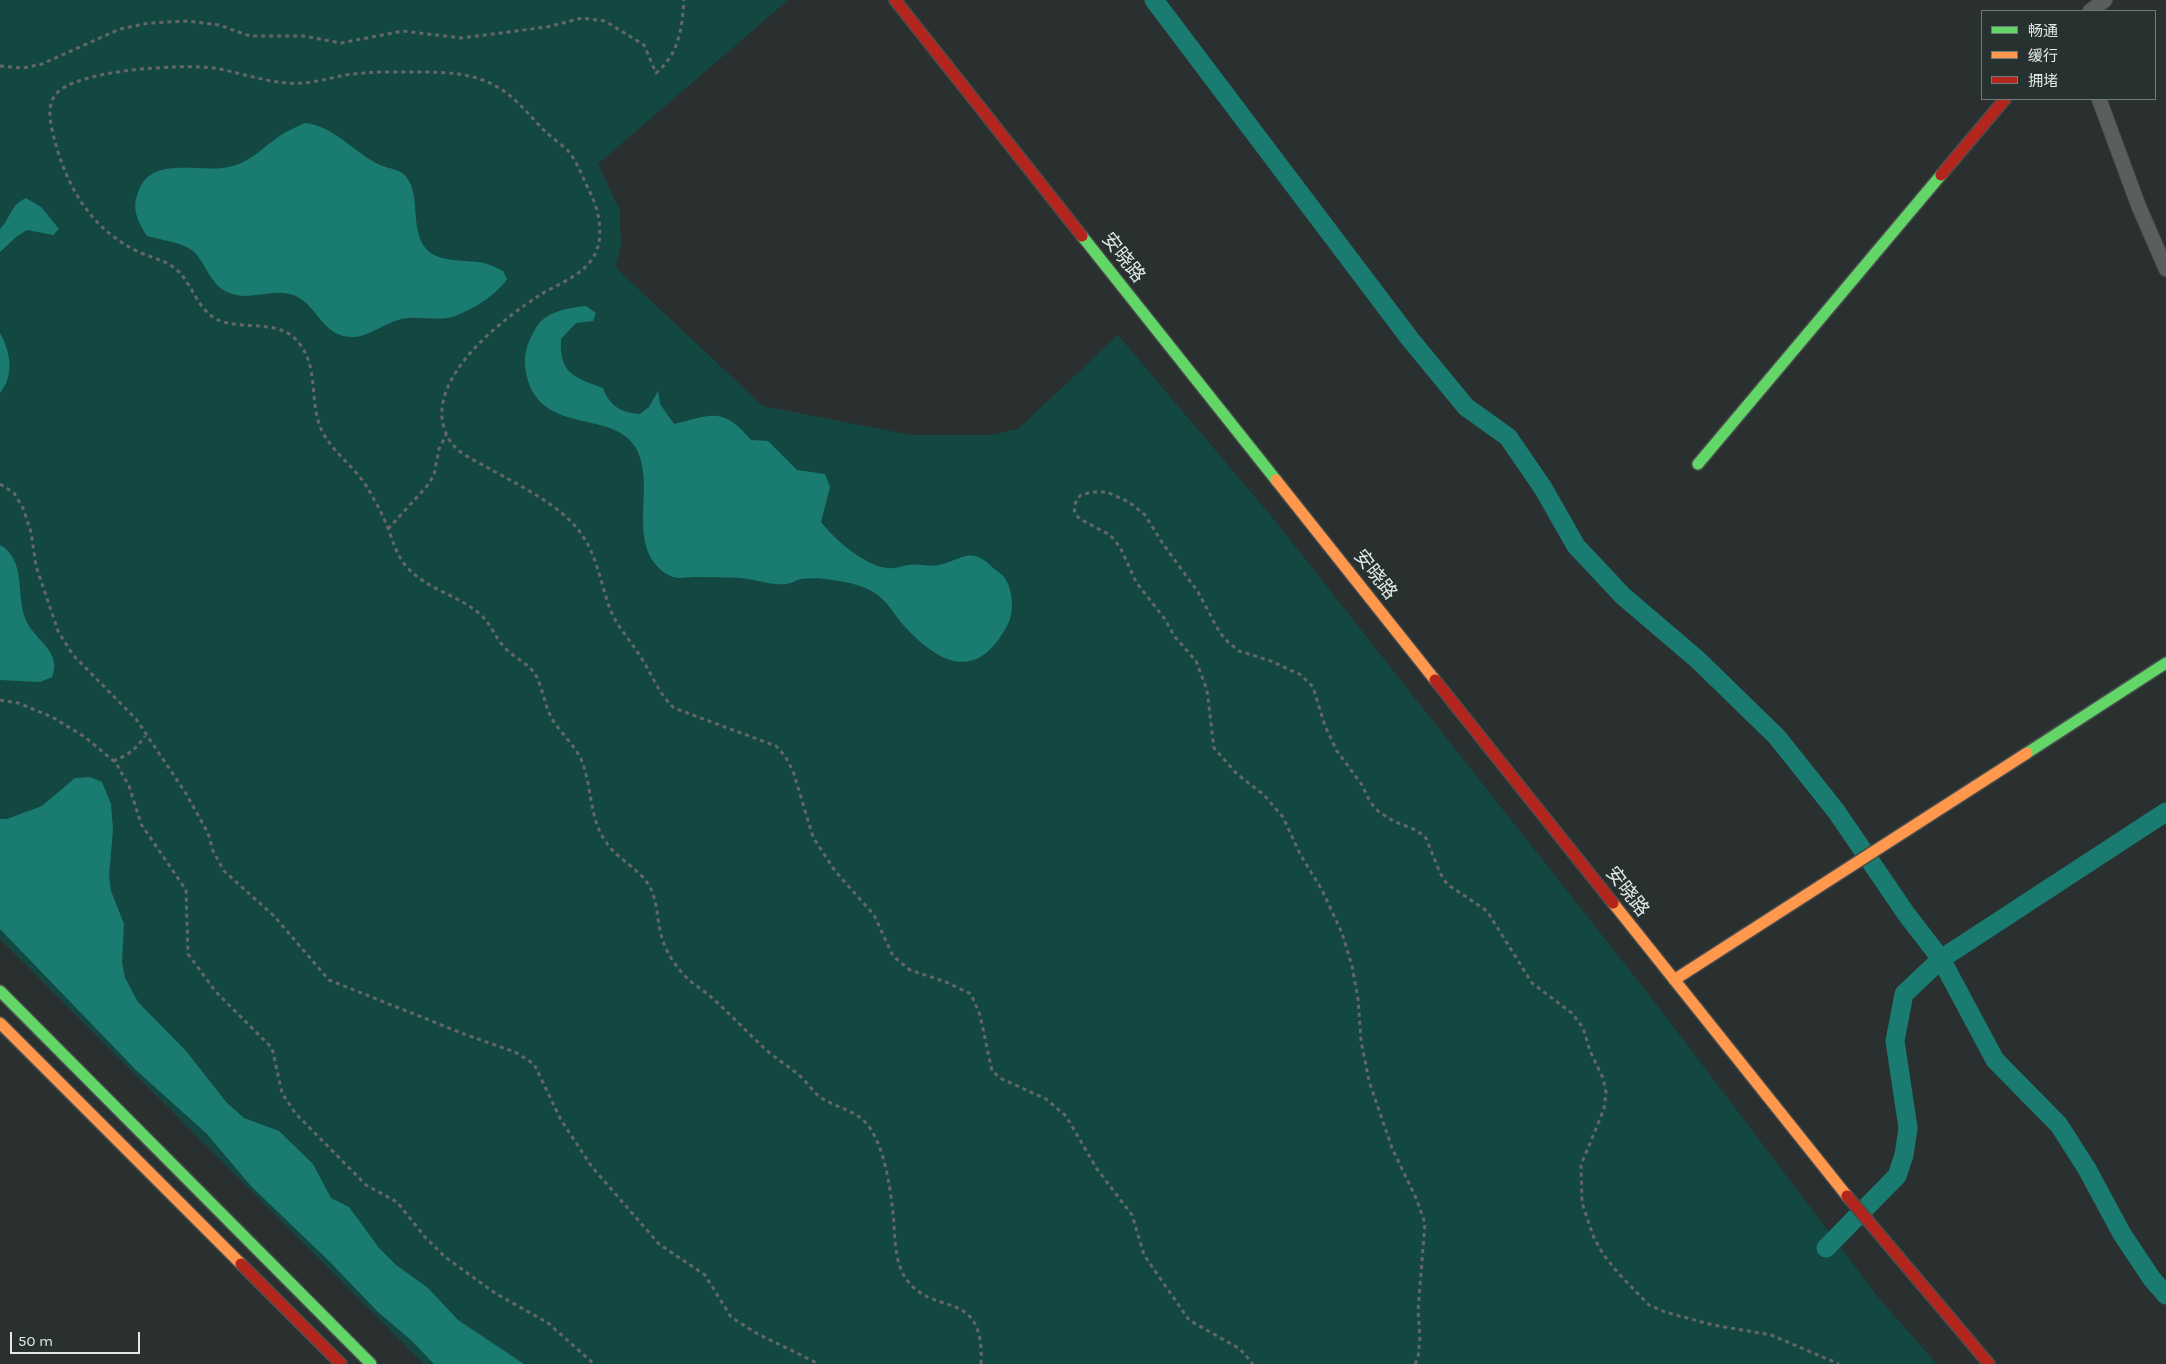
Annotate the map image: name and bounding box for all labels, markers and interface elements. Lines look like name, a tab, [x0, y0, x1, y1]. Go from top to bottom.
legend	[1981, 10, 2156, 100]
text: 畅通	[2028, 22, 2058, 40]
text: 缓行	[2028, 47, 2058, 65]
text: 拥堵	[2028, 72, 2058, 90]
street label: 安晓路	[1096, 229, 1150, 287]
street label: 安晓路	[1348, 546, 1402, 604]
street label: 安晓路	[1600, 863, 1654, 921]
scale bar	[12, 1322, 142, 1354]
text: 50 m	[18, 1332, 53, 1350]

